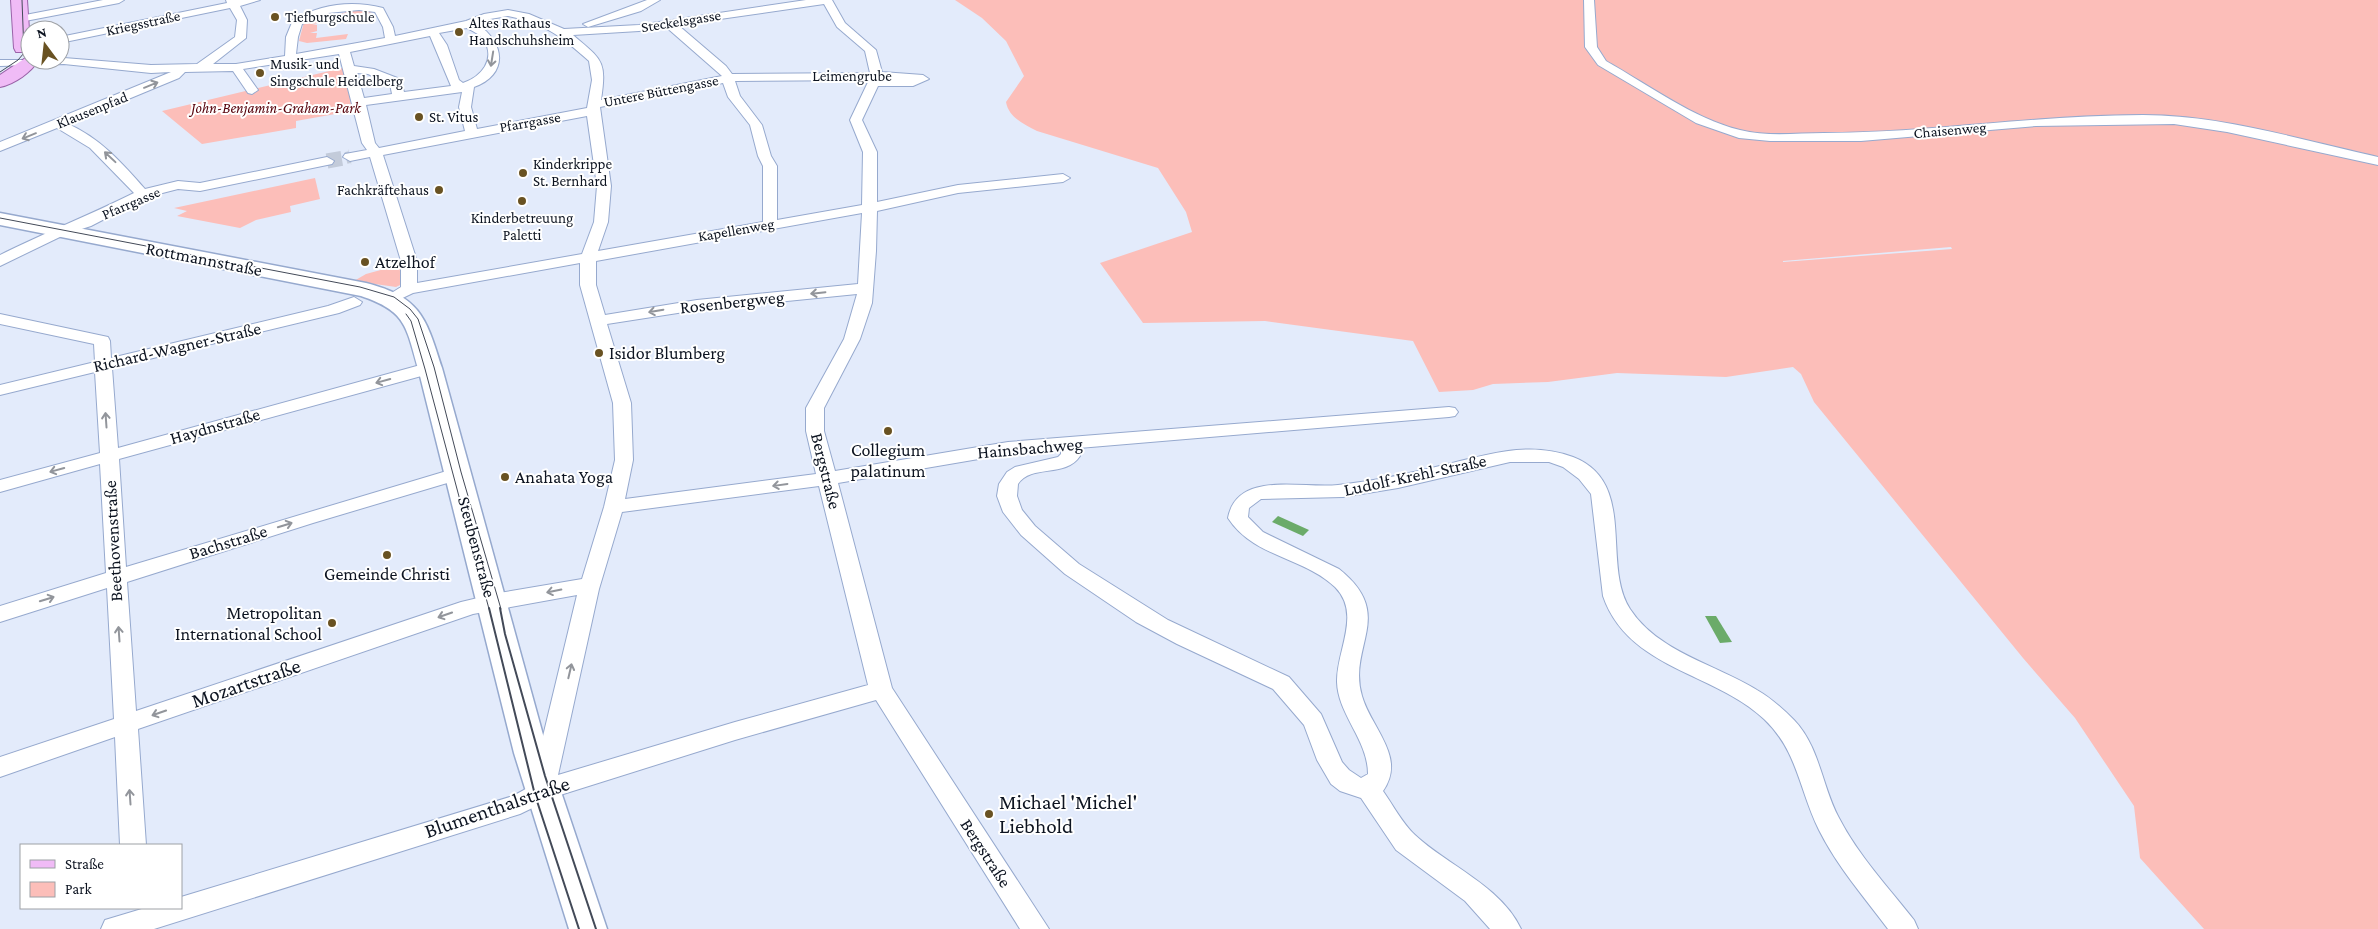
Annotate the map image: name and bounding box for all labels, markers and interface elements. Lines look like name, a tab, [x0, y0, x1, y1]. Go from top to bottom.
street label: Kriegsstraße	[105, 7, 182, 40]
street label: Steckelsgasse	[640, 7, 723, 36]
place label: Tiefburgschule	[285, 9, 375, 26]
marker: Tiefburgschule	[269, 11, 281, 23]
place label: Altes Rathaus Handschuhsheim	[469, 15, 574, 48]
north arrow	[20, 20, 70, 70]
text: N	[35, 23, 49, 41]
marker: Altes Rathaus Handschuhsheim	[453, 26, 465, 38]
one-way arrow	[487, 51, 496, 67]
place label: Musik- und Singschule Heidelberg	[270, 56, 403, 90]
marker: Musik- und Singschule Heidelberg	[254, 67, 266, 79]
street label: Leimengrube	[812, 68, 892, 85]
street label: Untere Büttengasse	[602, 72, 720, 111]
one-way arrow	[143, 80, 158, 89]
street label: Klausenpfad	[54, 88, 130, 132]
park label: John-Benjamin-Graham-Park	[188, 100, 362, 117]
place label: St. Vitus	[429, 109, 478, 125]
street label: Pfarrgasse	[498, 109, 562, 136]
marker: St. Vitus	[413, 111, 425, 123]
street label: Chaisenweg	[1913, 119, 1987, 142]
one-way arrow	[22, 131, 37, 141]
one-way arrow	[104, 151, 117, 163]
place label: Kinderkrippe St. Bernhard	[533, 156, 612, 189]
marker: Kinderkrippe St. Bernhard	[517, 167, 529, 179]
place label: Fachkräftehaus	[337, 182, 429, 198]
street label: Pfarrgasse	[99, 183, 163, 223]
marker: Fachkräftehaus	[433, 184, 445, 196]
marker: Kinderbetreuung Paletti	[516, 195, 528, 207]
place label: Kinderbetreuung Paletti	[471, 210, 573, 243]
street label: Kapellenweg	[697, 215, 776, 246]
street label: Rottmannstraße	[144, 238, 264, 280]
place label: Atzelhof	[375, 252, 437, 272]
marker: Atzelhof	[359, 256, 371, 268]
street label: Rosenbergweg	[679, 287, 786, 317]
one-way arrow	[810, 288, 826, 298]
one-way arrow	[648, 306, 664, 316]
street label: Richard-Wagner-Straße	[91, 318, 263, 376]
place label: Isidor Blumberg	[609, 343, 725, 363]
marker: Isidor Blumberg	[593, 347, 605, 359]
one-way arrow	[375, 376, 391, 386]
street label: Haydnstraße	[168, 404, 262, 448]
one-way arrow	[101, 412, 110, 428]
marker: Collegium palatinum	[882, 425, 894, 437]
street label: Bergstraße	[807, 431, 845, 511]
street label: Hainsbachweg	[976, 433, 1084, 463]
place label: Collegium palatinum	[850, 440, 926, 481]
street label: Ludolf-Krehl-Straße	[1342, 450, 1488, 500]
one-way arrow	[49, 465, 65, 475]
place label: Anahata Yoga	[515, 467, 613, 487]
marker: Anahata Yoga	[499, 471, 511, 483]
street label: Beethovenstraße	[100, 480, 126, 602]
one-way arrow	[772, 480, 788, 490]
street label: Steubenstraße	[454, 494, 500, 600]
one-way arrow	[277, 519, 293, 529]
street label: Bachstraße	[187, 521, 270, 563]
marker: Gemeinde Christi	[381, 549, 393, 561]
place label: Gemeinde Christi	[324, 564, 450, 584]
one-way arrow	[547, 587, 563, 597]
one-way arrow	[38, 594, 54, 604]
place label: Metropolitan International School	[175, 603, 322, 644]
one-way arrow	[438, 611, 453, 620]
marker: Metropolitan International School	[326, 617, 338, 629]
one-way arrow	[114, 627, 124, 643]
street label: Mozartstraße	[188, 653, 304, 713]
one-way arrow	[566, 663, 575, 679]
one-way arrow	[152, 709, 167, 718]
street label: Blumenthalstraße	[421, 771, 573, 843]
one-way arrow	[125, 789, 135, 805]
place label: Michael 'Michel' Liebhold	[999, 790, 1137, 838]
marker: Michael 'Michel' Liebhold	[983, 808, 995, 820]
street label: Bergstraße	[956, 815, 1016, 891]
legend	[20, 844, 182, 909]
text: Straße	[65, 856, 104, 872]
text: Park	[65, 881, 92, 897]

